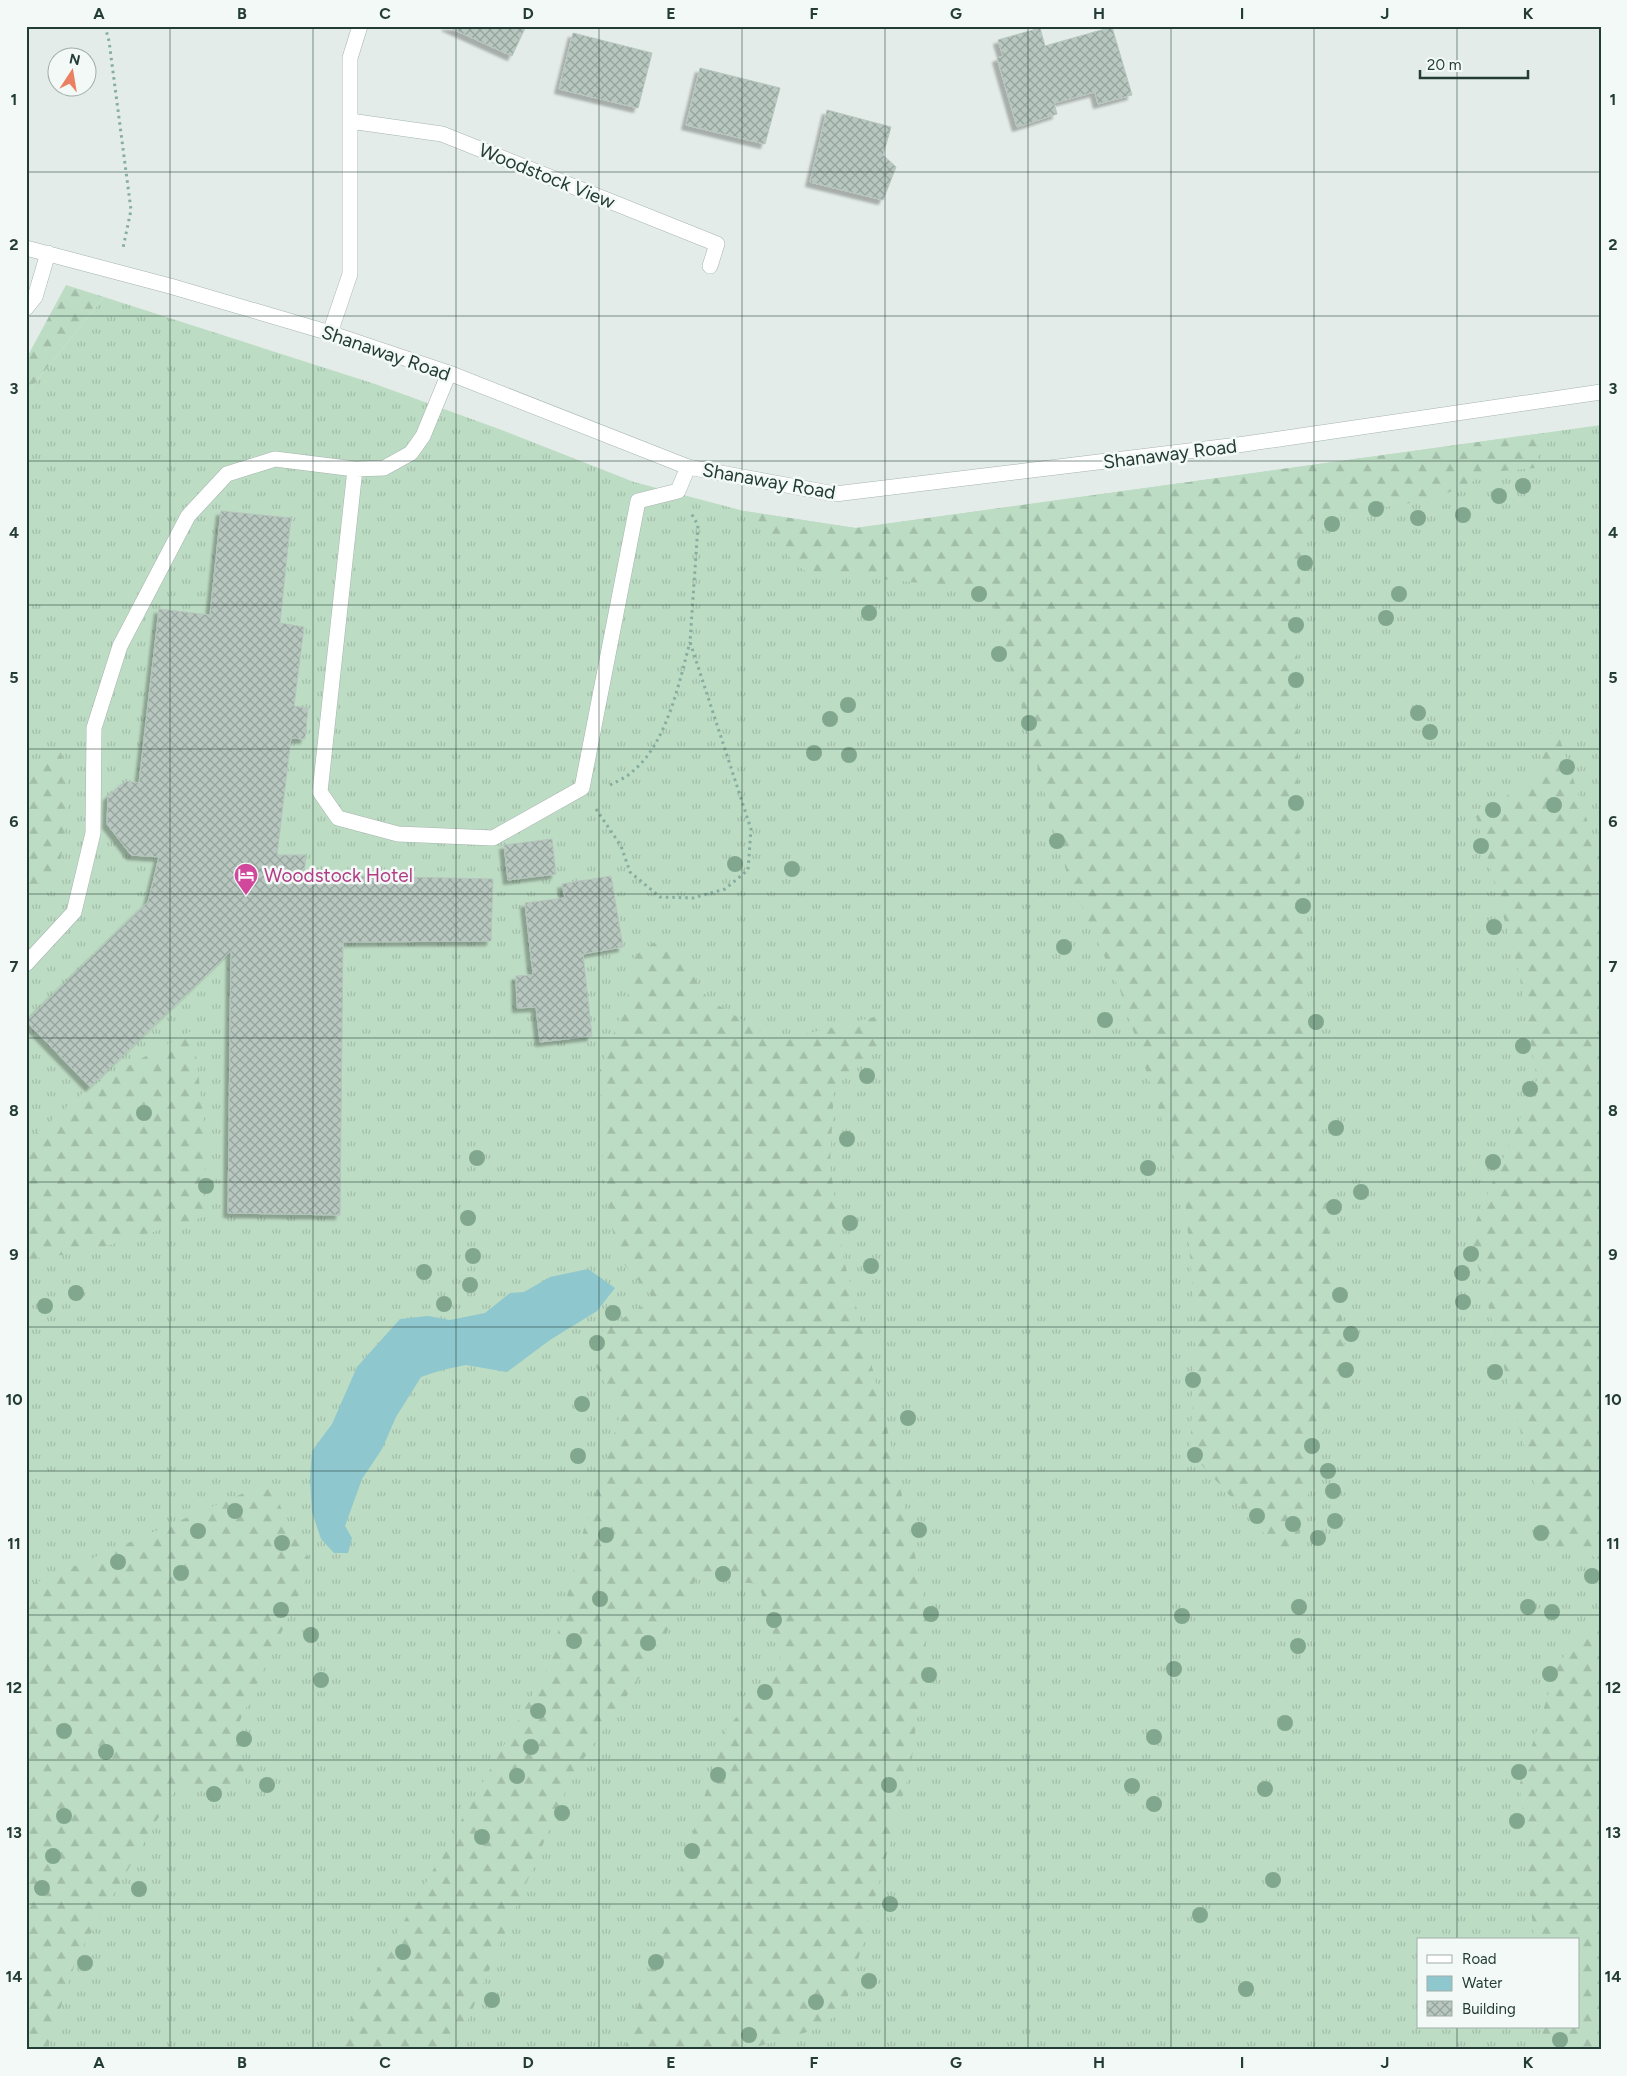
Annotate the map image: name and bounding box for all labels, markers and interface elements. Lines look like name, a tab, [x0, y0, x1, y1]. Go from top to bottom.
text: A	[93, 4, 105, 23]
text: B	[237, 4, 247, 23]
text: C	[379, 4, 391, 23]
text: D	[522, 4, 534, 23]
text: E	[666, 4, 676, 23]
text: F	[810, 4, 819, 23]
text: G	[950, 4, 962, 23]
text: H	[1093, 4, 1105, 23]
text: I	[1240, 4, 1244, 23]
text: J	[1381, 4, 1389, 23]
text: K	[1523, 4, 1534, 23]
north arrow	[48, 48, 98, 98]
scale bar	[1420, 48, 1527, 80]
text: N	[68, 50, 82, 69]
text: 20 m	[1427, 56, 1461, 74]
text: 1	[11, 90, 17, 109]
text: 1	[1610, 90, 1616, 109]
street label: Woodstock View	[476, 138, 618, 214]
text: 2	[9, 235, 19, 254]
text: 2	[1608, 235, 1618, 254]
street label: Shanaway Road	[319, 320, 453, 386]
text: 3	[10, 379, 19, 398]
text: 3	[1609, 379, 1618, 398]
street label: Shanaway Road	[1102, 434, 1238, 474]
street label: Shanaway Road	[701, 458, 837, 504]
text: 4	[9, 523, 19, 542]
text: 4	[1608, 523, 1618, 542]
text: 5	[9, 668, 19, 687]
text: 5	[1608, 668, 1618, 687]
text: 6	[9, 812, 19, 831]
text: 6	[1608, 812, 1618, 831]
hotel icon: Woodstock Hotel	[233, 862, 259, 896]
place label: Woodstock Hotel	[264, 864, 413, 887]
text: 7	[10, 957, 19, 976]
text: 7	[1609, 957, 1618, 976]
text: 8	[9, 1101, 19, 1120]
text: 8	[1608, 1101, 1618, 1120]
text: 9	[9, 1245, 19, 1264]
text: 9	[1608, 1245, 1618, 1264]
text: 10	[5, 1390, 23, 1409]
text: 10	[1604, 1390, 1622, 1409]
text: 11	[7, 1534, 21, 1553]
text: 11	[1606, 1534, 1620, 1553]
text: 12	[6, 1678, 22, 1697]
text: 12	[1605, 1678, 1621, 1697]
text: 13	[6, 1823, 22, 1842]
text: 13	[1605, 1823, 1621, 1842]
legend	[1417, 1938, 1580, 2028]
text: Road	[1462, 1950, 1497, 1968]
text: 14	[6, 1967, 22, 1986]
text: 14	[1605, 1967, 1621, 1986]
text: Water	[1462, 1974, 1502, 1992]
text: Building	[1462, 2000, 1516, 2018]
text: A	[93, 2053, 105, 2072]
text: B	[237, 2053, 247, 2072]
text: C	[379, 2053, 391, 2072]
text: D	[522, 2053, 534, 2072]
text: E	[666, 2053, 676, 2072]
text: F	[810, 2053, 819, 2072]
text: G	[950, 2053, 962, 2072]
text: H	[1093, 2053, 1105, 2072]
text: I	[1240, 2053, 1244, 2072]
text: J	[1381, 2053, 1389, 2072]
text: K	[1523, 2053, 1534, 2072]

